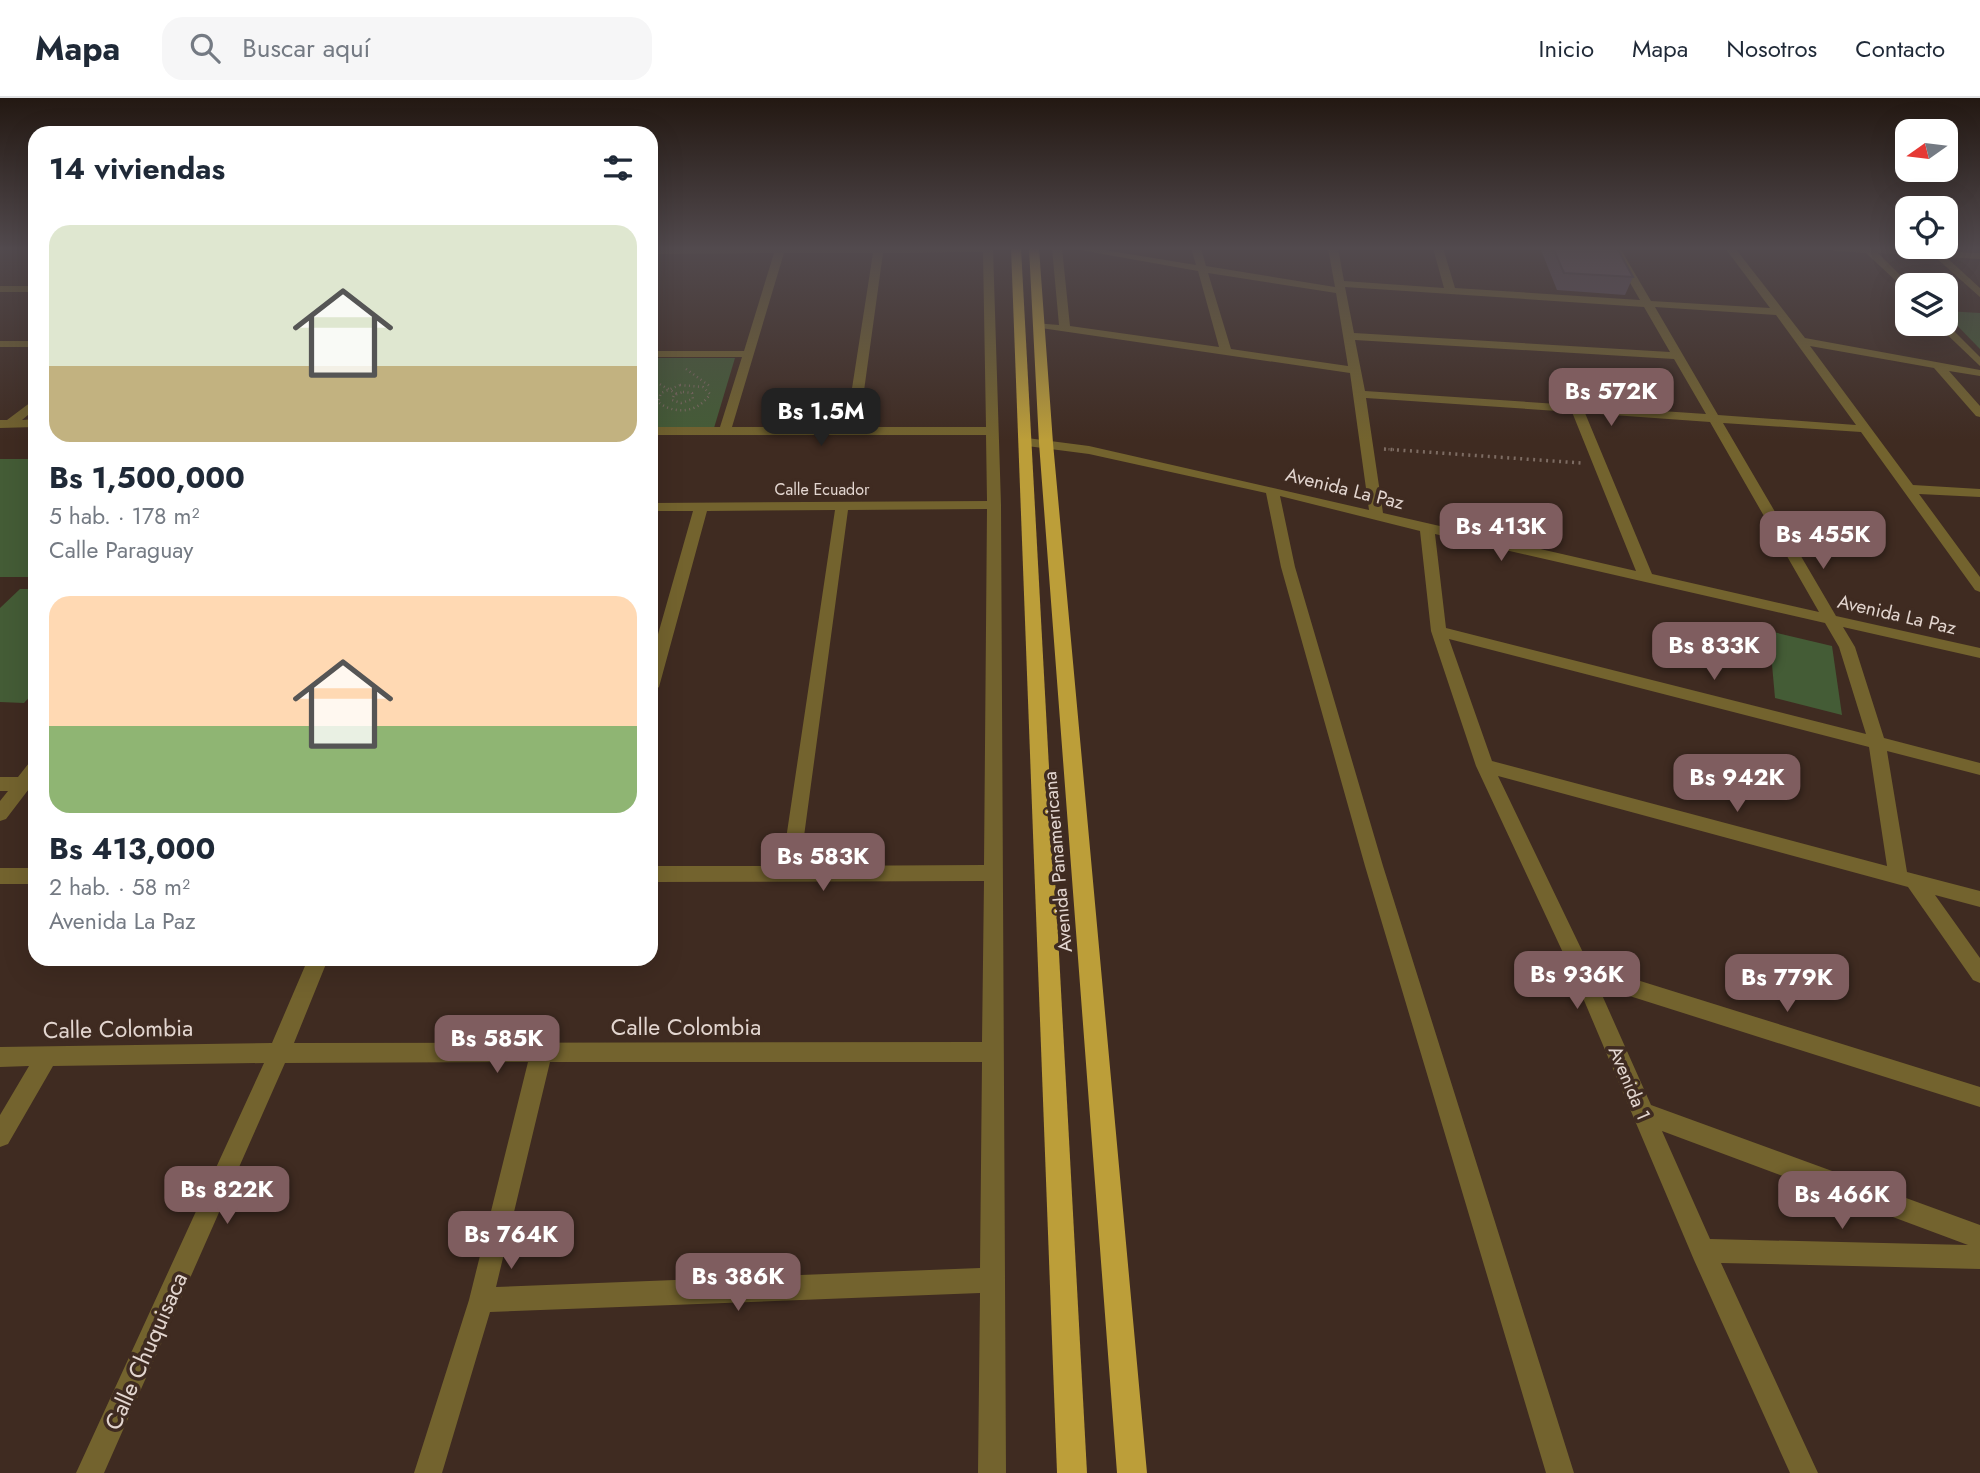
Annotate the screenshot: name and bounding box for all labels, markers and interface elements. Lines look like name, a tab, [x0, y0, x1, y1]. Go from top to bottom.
search box	[162, 17, 652, 80]
text: Mapa	[35, 25, 120, 72]
icon: search	[186, 29, 224, 67]
text: Buscar aquí	[242, 29, 370, 67]
text: Inicio	[1539, 31, 1594, 66]
text: Mapa	[1632, 31, 1688, 66]
text: Nosotros	[1726, 31, 1817, 66]
text: Contacto	[1855, 31, 1945, 66]
north arrow	[1895, 119, 1958, 182]
map controls	[1895, 119, 1958, 336]
text: 14 viviendas	[49, 147, 225, 190]
icon: filters	[599, 149, 637, 187]
button: locate	[1895, 196, 1958, 259]
icon: home	[280, 270, 406, 396]
button: layers	[1895, 273, 1958, 336]
pin: Bs 572K	[1546, 368, 1676, 428]
text: Bs 572K	[1565, 374, 1657, 408]
pin: Bs 1.5M	[756, 388, 886, 448]
text: Bs 1.5M	[777, 394, 865, 428]
text: Bs 1,500,000	[49, 456, 245, 499]
street label: Avenida La Paz	[1283, 461, 1407, 516]
street label: Calle Ecuador	[775, 478, 870, 501]
text: 5 hab. · 178 m²	[49, 499, 199, 533]
pin: Bs 413K	[1436, 504, 1566, 563]
text: Bs 413K	[1456, 509, 1546, 543]
pin: Bs 455K	[1758, 512, 1888, 571]
text: Bs 455K	[1776, 517, 1870, 551]
text: Calle Paraguay	[49, 533, 193, 567]
street label: Avenida La Paz	[1835, 588, 1959, 641]
pin: Bs 833K	[1649, 622, 1779, 682]
text: Bs 833K	[1668, 628, 1760, 662]
icon: home	[280, 641, 406, 767]
pin: Bs 942K	[1672, 754, 1802, 814]
text: Bs 942K	[1689, 760, 1785, 794]
street label: Avenida Panamericana	[1036, 770, 1079, 954]
text: Bs 413,000	[49, 827, 215, 870]
pin: Bs 583K	[758, 834, 888, 893]
text: Bs 583K	[777, 839, 869, 873]
text: 2 hab. · 58 m²	[49, 870, 190, 904]
text: Avenida La Paz	[49, 904, 196, 938]
pin: Bs 936K	[1512, 951, 1642, 1011]
pin: Bs 779K	[1722, 954, 1852, 1014]
text: Bs 936K	[1530, 957, 1624, 991]
text: Bs 779K	[1741, 960, 1833, 994]
street label: Calle Colombia	[611, 1010, 761, 1044]
street label: Calle Colombia	[43, 1011, 193, 1047]
pin: Bs 585K	[432, 1016, 562, 1075]
text: Bs 585K	[451, 1021, 543, 1055]
street label: Avenida 1	[1602, 1042, 1657, 1125]
pin: Bs 822K	[162, 1166, 292, 1226]
text: Bs 822K	[180, 1172, 274, 1206]
pin: Bs 466K	[1777, 1172, 1907, 1231]
text: Bs 466K	[1794, 1177, 1890, 1211]
pin: Bs 764K	[446, 1212, 576, 1271]
text: Bs 764K	[464, 1217, 558, 1251]
pin: Bs 386K	[673, 1254, 803, 1313]
text: Bs 386K	[692, 1259, 784, 1293]
street label: Calle Chuquisaca	[96, 1267, 196, 1435]

